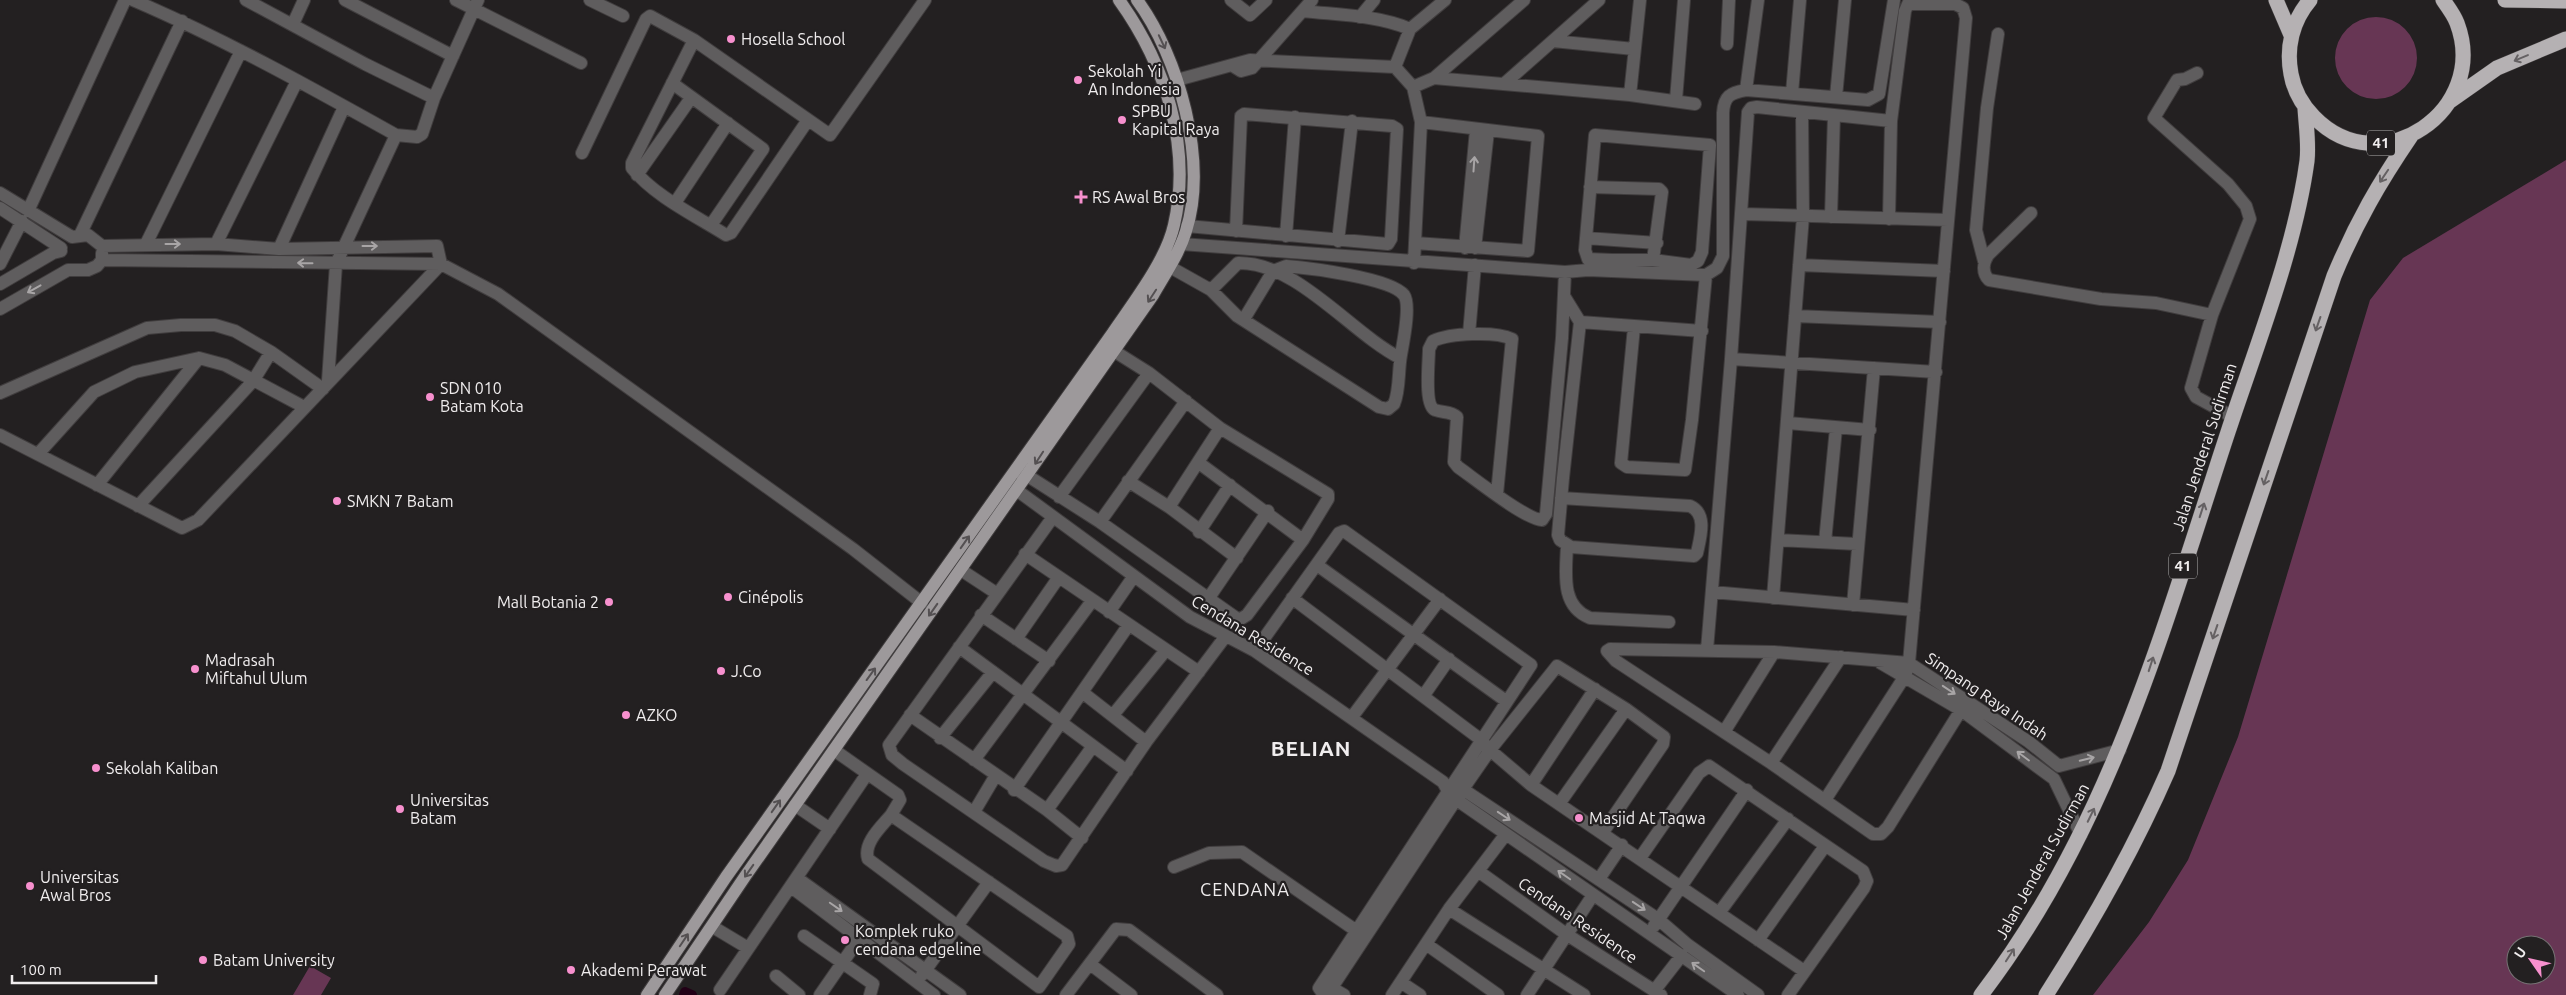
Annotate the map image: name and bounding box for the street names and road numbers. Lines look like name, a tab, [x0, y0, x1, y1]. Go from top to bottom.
road number: 41	[2367, 130, 2395, 156]
street label: Jalan Jenderal Sudirman	[2168, 361, 2240, 533]
road number: 41	[2169, 554, 2197, 578]
street label: Cendana Residence	[1189, 591, 1317, 679]
street label: Simpang Raya Indah	[1923, 648, 2051, 744]
street label: Jalan Jenderal Sudirman	[1992, 780, 2092, 942]
street label: Cendana Residence	[1515, 874, 1641, 966]

